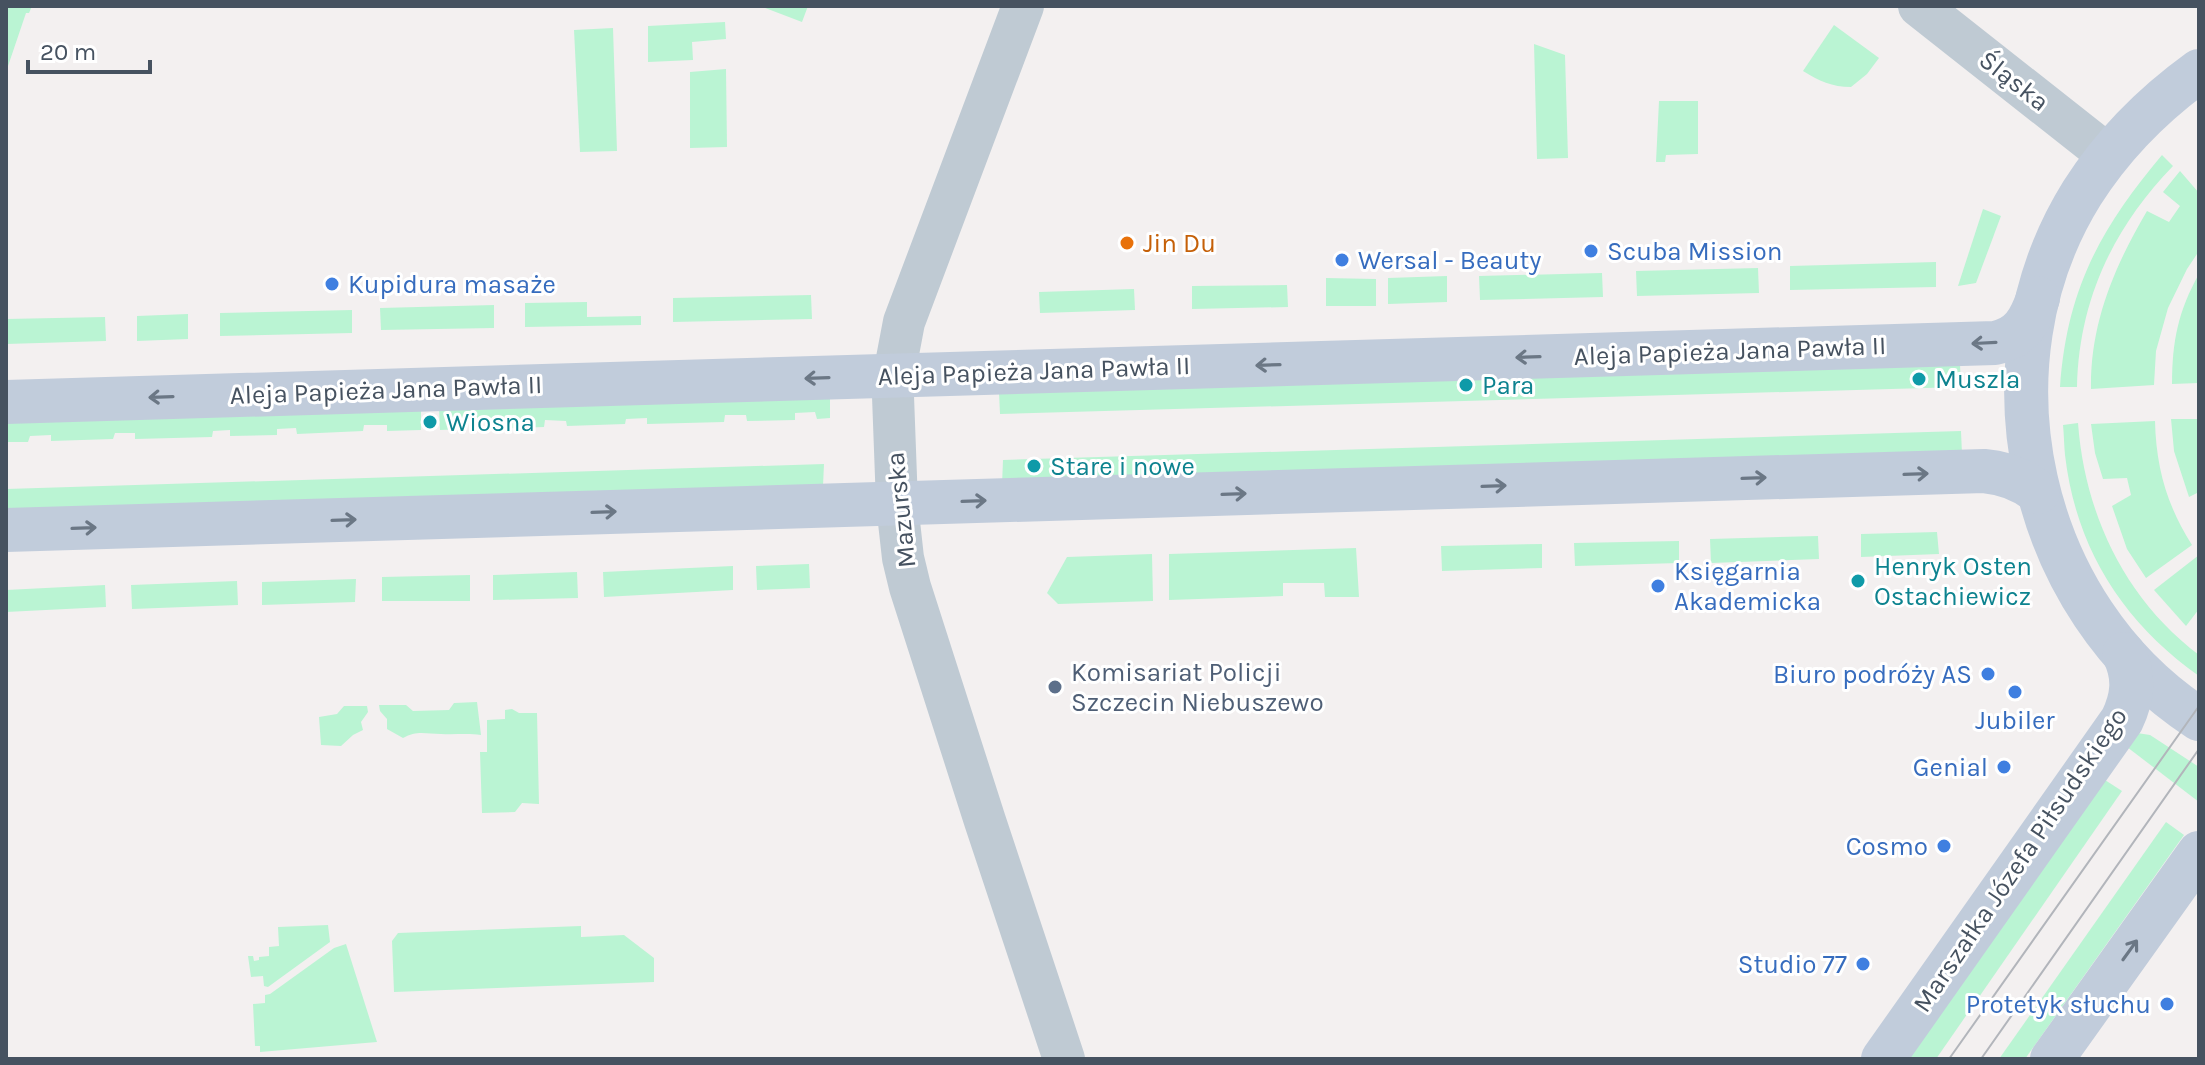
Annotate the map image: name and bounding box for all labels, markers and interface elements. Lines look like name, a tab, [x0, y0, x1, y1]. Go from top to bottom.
scale bar	[28, 24, 150, 74]
text: 20 m	[40, 38, 96, 66]
street label: Śląska	[1973, 43, 2056, 118]
place label: Jin Du	[1143, 228, 1216, 259]
marker: Jin Du	[1118, 234, 1136, 252]
place label: Scuba Mission	[1607, 236, 1783, 267]
marker: Scuba Mission	[1582, 242, 1600, 260]
place label: Wersal - Beauty	[1358, 245, 1541, 276]
marker: Wersal - Beauty	[1333, 251, 1351, 269]
place label: Kupidura masaże	[348, 269, 556, 300]
marker: Kupidura masaże	[323, 275, 341, 293]
street label: Aleja Papieża Jana Pawła II	[1573, 330, 1887, 372]
one-way arrow	[1971, 336, 1998, 351]
one-way arrow	[1515, 349, 1542, 364]
street label: Aleja Papieża Jana Pawła II	[877, 350, 1191, 392]
one-way arrow	[1255, 357, 1282, 372]
place label: Muszla	[1935, 364, 2020, 395]
street label: Aleja Papieża Jana Pawła II	[229, 369, 543, 411]
one-way arrow	[804, 370, 831, 385]
place label: Para	[1482, 370, 1534, 401]
marker: Muszla	[1910, 370, 1928, 388]
marker: Para	[1457, 376, 1475, 394]
one-way arrow	[148, 390, 175, 405]
place label: Wiosna	[446, 407, 535, 438]
marker: Wiosna	[421, 413, 439, 431]
street label: Mazurska	[879, 450, 923, 570]
place label: Stare i nowe	[1050, 451, 1195, 482]
marker: Stare i nowe	[1025, 457, 1043, 475]
one-way arrow	[1902, 466, 1929, 481]
one-way arrow	[1740, 471, 1767, 486]
one-way arrow	[1480, 478, 1507, 494]
one-way arrow	[1220, 486, 1247, 501]
one-way arrow	[961, 494, 987, 509]
one-way arrow	[590, 505, 617, 520]
one-way arrow	[330, 512, 357, 528]
one-way arrow	[70, 520, 97, 535]
place label: Henryk Osten Ostachiewicz	[1874, 551, 2032, 612]
place label: Księgarnia Akademicka	[1674, 556, 1821, 617]
marker: Henryk Osten Ostachiewicz	[1849, 572, 1867, 590]
marker: Księgarnia Akademicka	[1649, 577, 1667, 595]
place label: Komisariat Policji Szczecin Niebuszewo	[1071, 657, 1324, 718]
place label: Biuro podróży AS	[1773, 659, 1972, 690]
marker: Biuro podróży AS	[1979, 665, 1997, 683]
marker: Komisariat Policji Szczecin Niebuszewo	[1046, 678, 1064, 696]
marker: Jubiler	[2006, 683, 2024, 701]
street label: Marszałka Józefa Piłsudskiego	[1906, 702, 2134, 1018]
place label: Jubiler	[1975, 705, 2055, 736]
place label: Genial	[1913, 752, 1988, 783]
marker: Genial	[1995, 758, 2013, 776]
place label: Cosmo	[1846, 831, 1928, 862]
marker: Cosmo	[1935, 837, 1953, 855]
one-way arrow	[2121, 940, 2138, 961]
place label: Studio 77	[1738, 949, 1847, 980]
marker: Studio 77	[1854, 955, 1872, 973]
place label: Protetyk słuchu	[1966, 989, 2151, 1020]
marker: Protetyk słuchu	[2158, 995, 2176, 1013]

